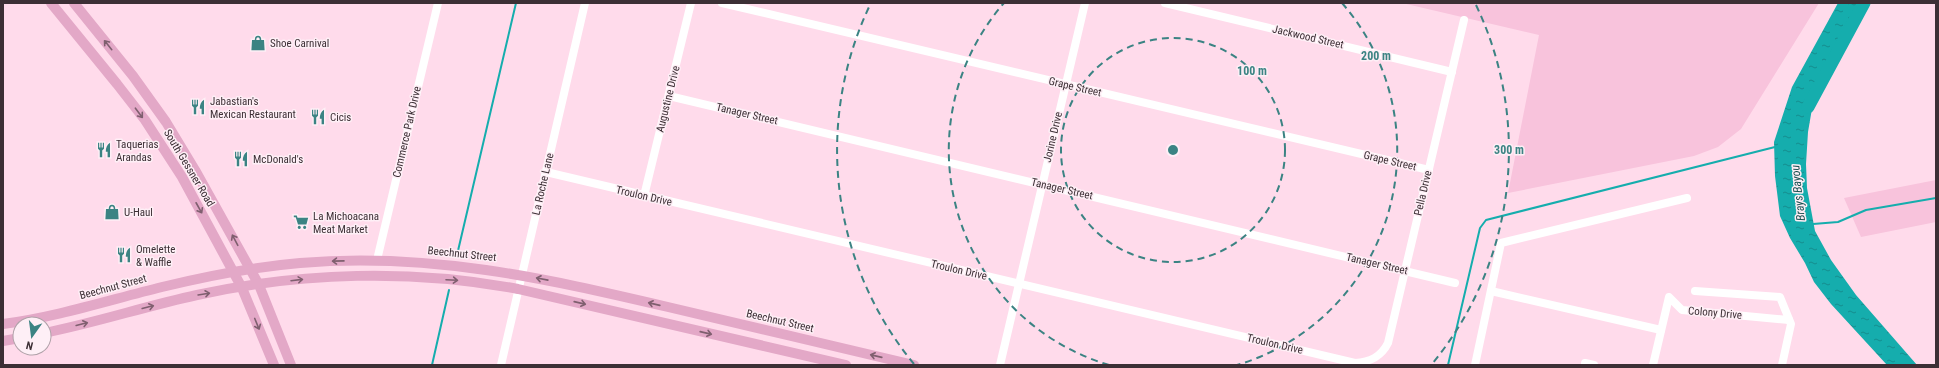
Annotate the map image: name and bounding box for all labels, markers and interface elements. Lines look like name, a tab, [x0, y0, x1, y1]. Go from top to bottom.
street label: Jackwood Street	[1271, 23, 1345, 51]
shop icon: Shoe Carnival	[249, 34, 267, 52]
place label: Shoe Carnival	[270, 37, 329, 50]
one-way arrow	[104, 40, 113, 51]
text: 200 m	[1361, 49, 1391, 63]
street label: Augustine Drive	[653, 64, 683, 134]
text: 100 m	[1237, 64, 1267, 78]
street label: Grape Street	[1047, 75, 1103, 99]
street label: Commerce Park Drive	[390, 85, 424, 179]
place label: Jabastian's Mexican Restaurant	[210, 95, 296, 121]
restaurant icon: Jabastian's Mexican Restaurant	[189, 98, 207, 116]
street label: Tanager Street	[715, 101, 779, 127]
one-way arrow	[135, 107, 143, 118]
restaurant icon: Cicis	[309, 108, 327, 126]
street label: Jorine Drive	[1041, 110, 1065, 164]
place label: Cicis	[330, 111, 351, 124]
street label: South Gessner Road	[161, 127, 217, 209]
place label: Taquerias Arandas	[116, 138, 159, 164]
restaurant icon: Taquerias Arandas	[95, 141, 113, 159]
centre of rings	[1166, 143, 1180, 157]
text: 300 m	[1494, 143, 1524, 157]
street label: Grape Street	[1362, 149, 1418, 173]
restaurant icon: McDonald's	[232, 150, 250, 168]
street label: La Roche Lane	[530, 152, 556, 216]
place label: McDonald's	[253, 153, 303, 166]
water label: Brays Bayou	[1788, 164, 1808, 222]
street label: Pella Drive	[1411, 169, 1435, 217]
street label: Tanager Street	[1030, 176, 1094, 202]
street label: Troulon Drive	[615, 183, 673, 209]
one-way arrow	[196, 202, 203, 214]
shop icon: U-Haul	[103, 203, 121, 221]
place label: U-Haul	[124, 206, 153, 219]
place label: La Michoacana Meat Market	[313, 210, 379, 236]
supermarket icon: La Michoacana Meat Market	[292, 213, 310, 231]
one-way arrow	[231, 234, 238, 246]
place label: Omelette & Waffle	[136, 243, 175, 269]
street label: Beechnut Street	[427, 244, 497, 264]
restaurant icon: Omelette & Waffle	[115, 246, 133, 264]
street label: Tanager Street	[1345, 251, 1409, 277]
one-way arrow	[332, 257, 345, 264]
street label: Troulon Drive	[930, 257, 988, 283]
street label: Beechnut Street	[78, 272, 148, 302]
one-way arrow	[536, 274, 549, 282]
one-way arrow	[290, 276, 303, 284]
one-way arrow	[445, 276, 458, 283]
one-way arrow	[197, 290, 210, 298]
one-way arrow	[573, 299, 586, 307]
one-way arrow	[648, 299, 661, 307]
one-way arrow	[141, 303, 154, 311]
street label: Colony Drive	[1687, 304, 1743, 322]
street label: Beechnut Street	[745, 307, 815, 335]
north arrow	[12, 316, 52, 356]
one-way arrow	[254, 317, 261, 329]
one-way arrow	[75, 320, 88, 327]
one-way arrow	[700, 329, 713, 337]
street label: Troulon Drive	[1246, 331, 1304, 357]
text: N	[25, 338, 35, 352]
one-way arrow	[870, 352, 883, 359]

